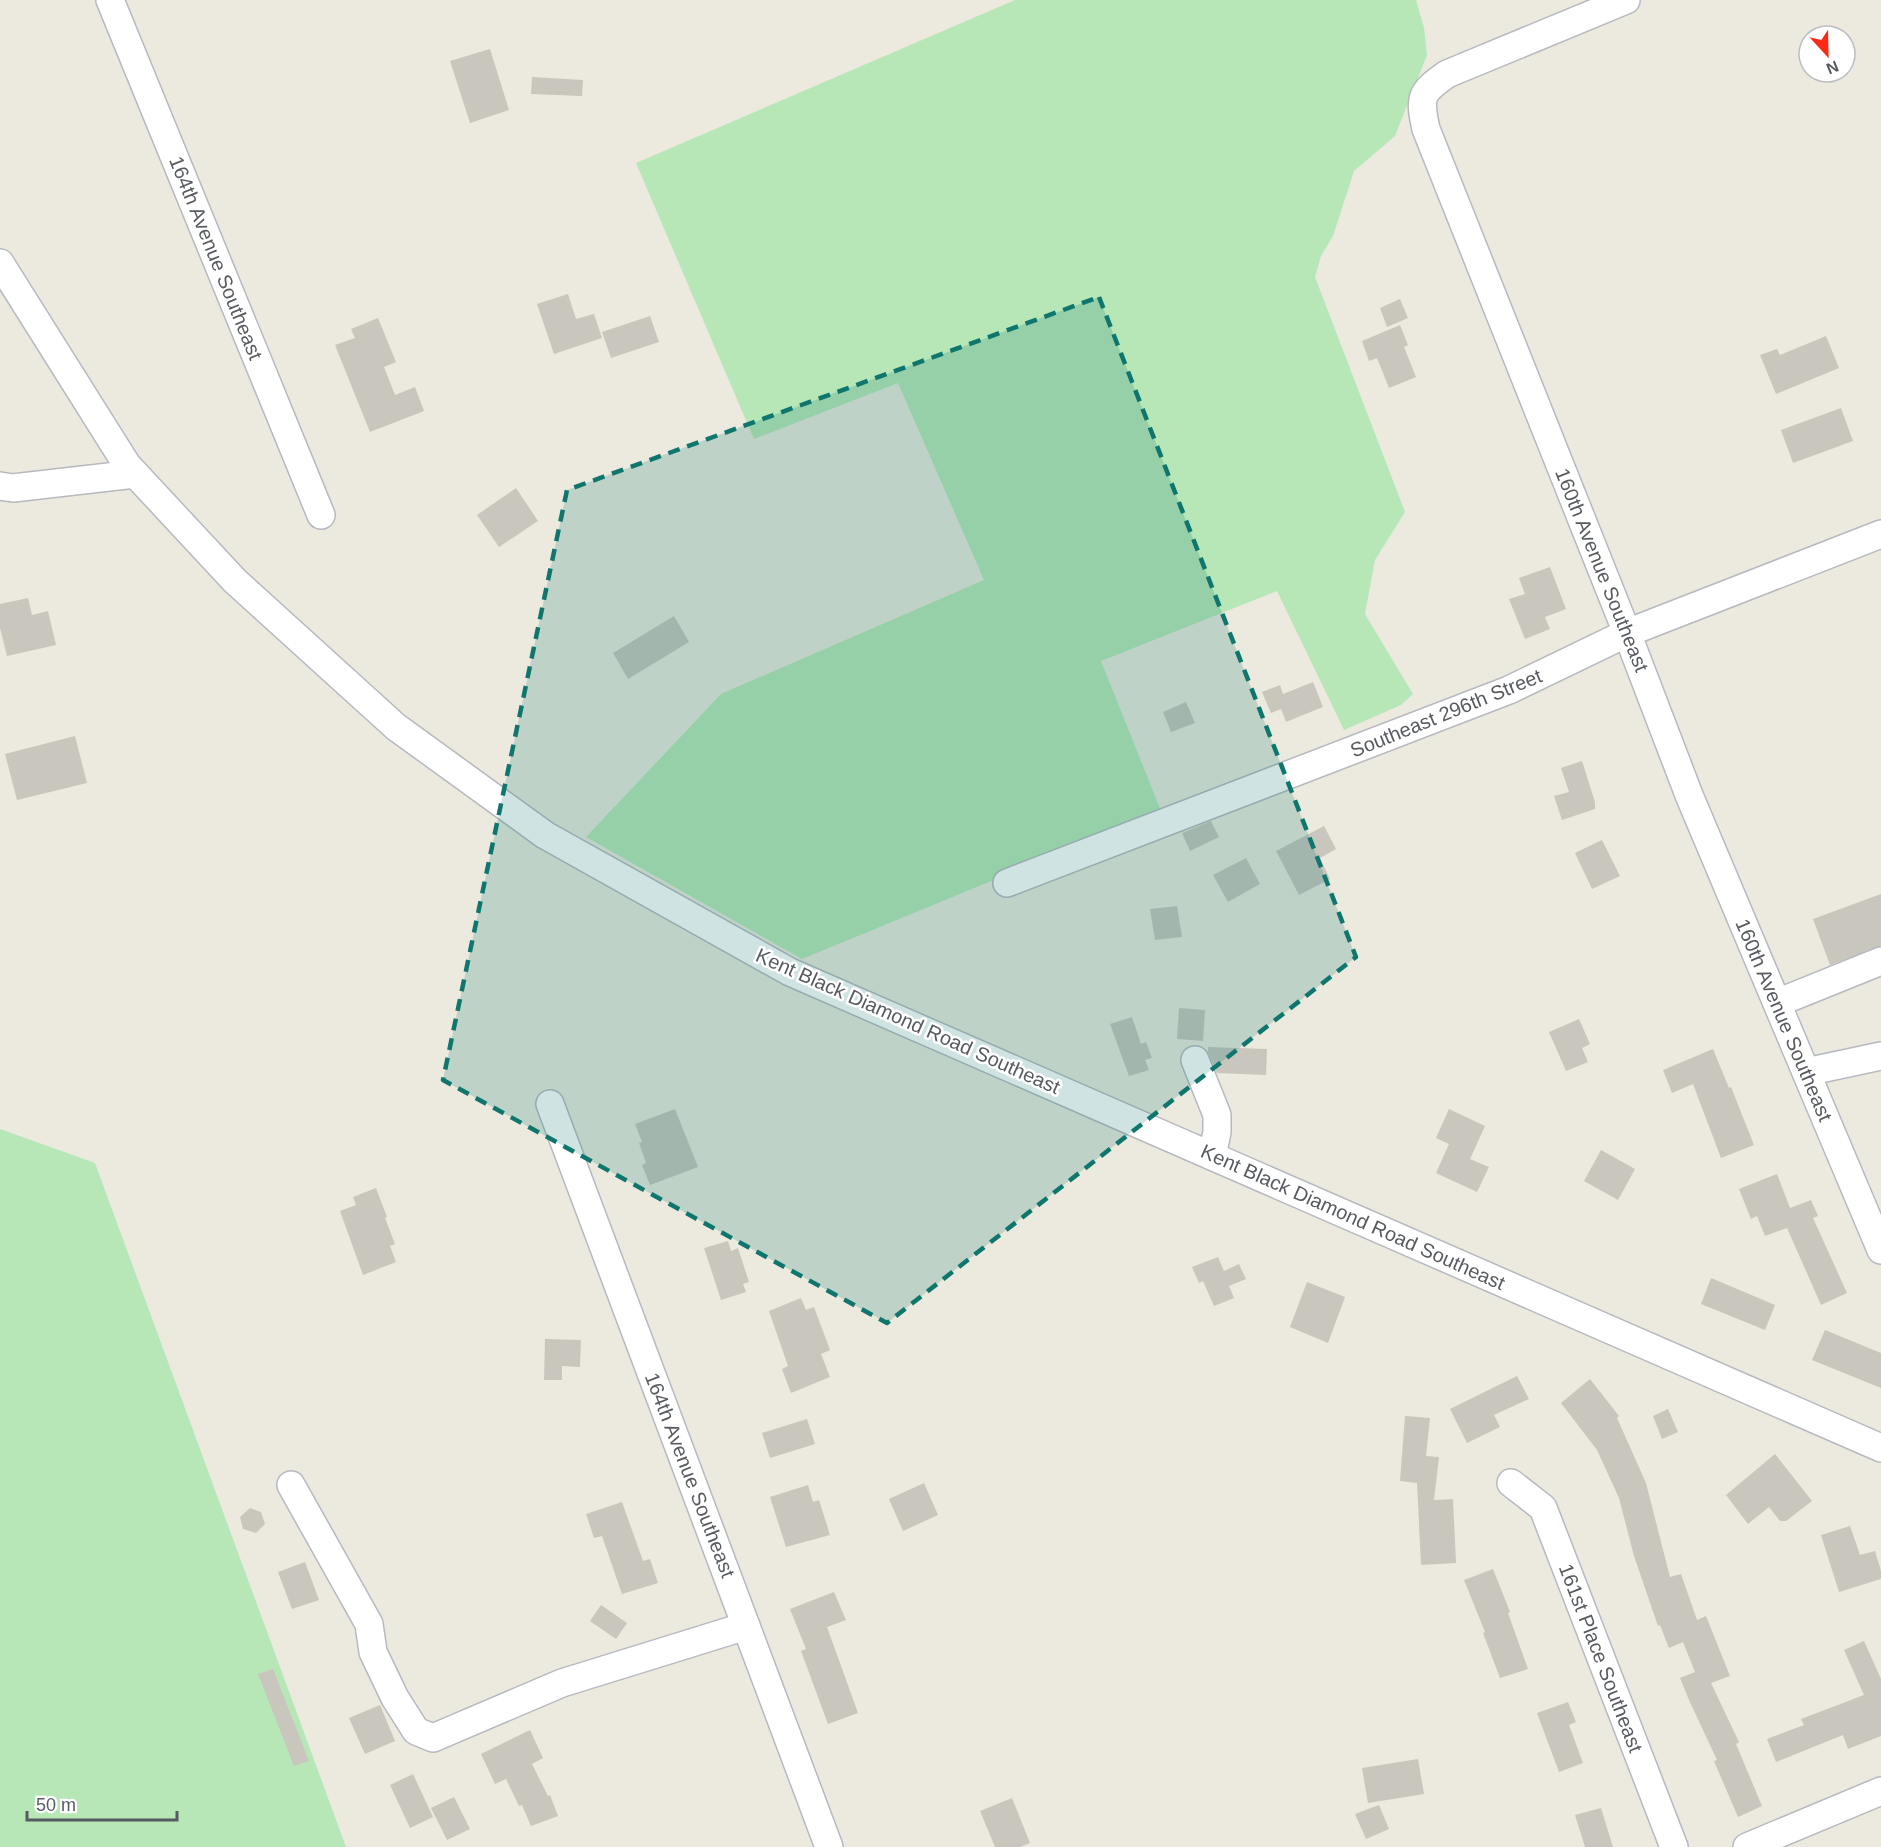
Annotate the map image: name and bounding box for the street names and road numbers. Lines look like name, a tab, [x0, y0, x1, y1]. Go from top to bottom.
street label: 164th Avenue Southeast	[165, 153, 267, 363]
street label: 160th Avenue Southeast	[1551, 465, 1653, 675]
street label: Southeast 296th Street	[1347, 664, 1545, 762]
street label: 160th Avenue Southeast	[1731, 916, 1837, 1125]
street label: Kent Black Diamond Road Southeast	[753, 944, 1064, 1098]
street label: Kent Black Diamond Road Southeast	[1198, 1140, 1509, 1294]
street label: 164th Avenue Southeast	[641, 1369, 739, 1581]
street label: 161st Place Southeast	[1555, 1561, 1647, 1756]

